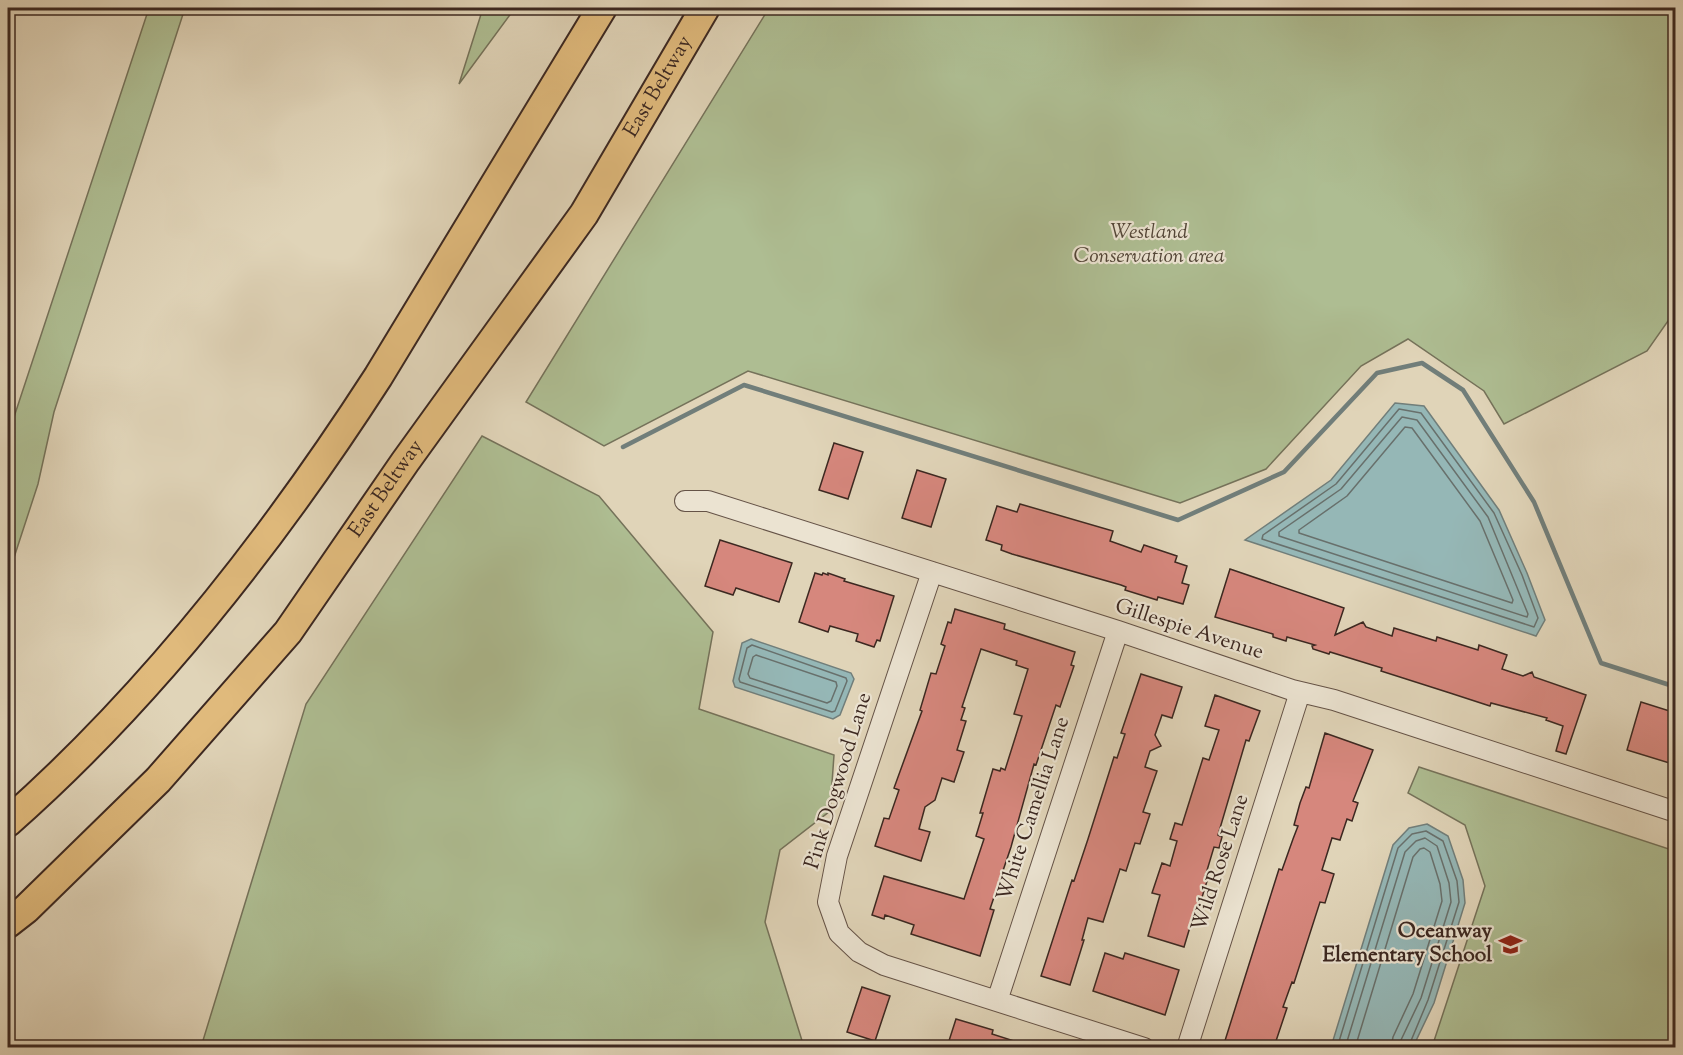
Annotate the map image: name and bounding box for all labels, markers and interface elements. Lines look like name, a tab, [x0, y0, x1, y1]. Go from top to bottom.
street label: East Beltway	[617, 30, 701, 143]
park label: Westland Conservation area	[1073, 218, 1225, 272]
street label: East Beltway	[342, 433, 432, 544]
street label: Gillespie Avenue	[1111, 592, 1267, 668]
street label: Pink Dogwood Lane	[798, 689, 880, 873]
street label: White Camellia Lane	[990, 713, 1078, 905]
street label: Wild Rose Lane	[1185, 790, 1257, 936]
place label: Oceanway Elementary School	[1323, 917, 1493, 971]
school or university icon: Oceanway Elementary School	[1497, 931, 1523, 957]

